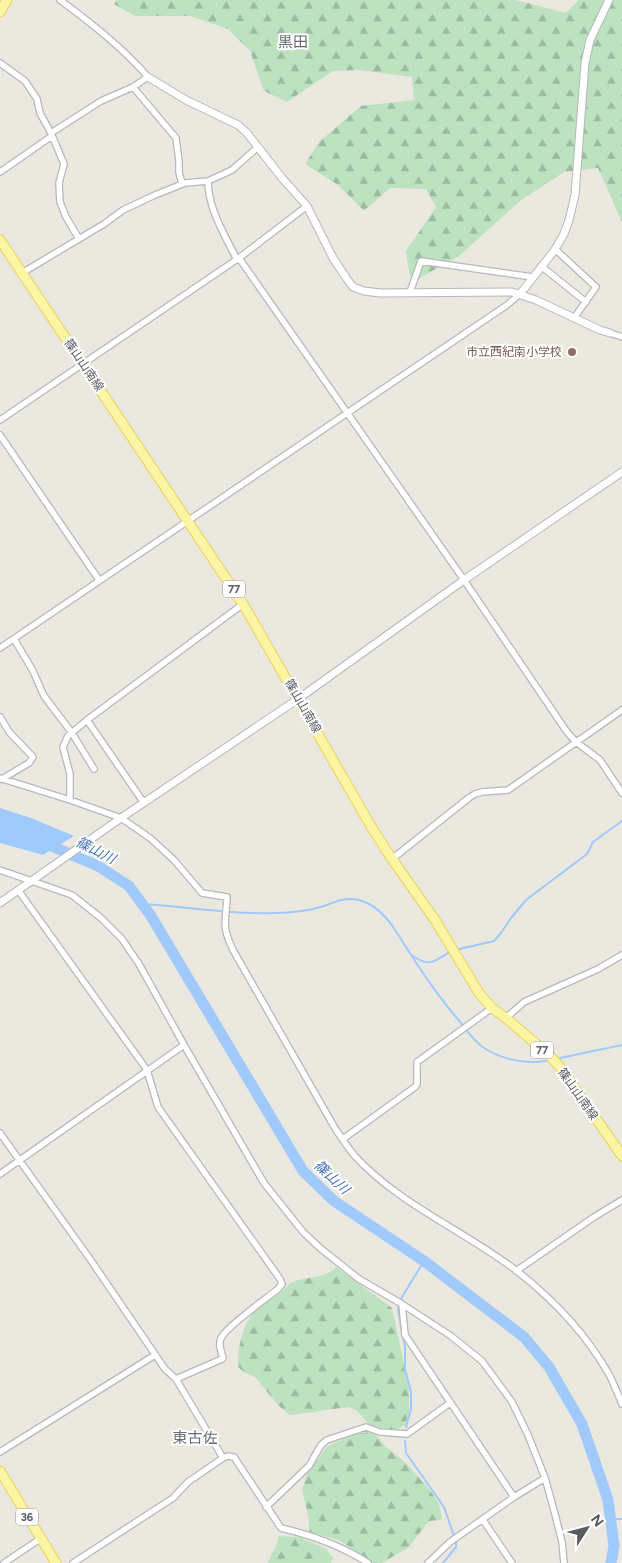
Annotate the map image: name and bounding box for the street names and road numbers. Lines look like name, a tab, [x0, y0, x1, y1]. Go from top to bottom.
street label: 篠山山南線	[61, 336, 107, 394]
road number: 77	[223, 580, 245, 598]
street label: 篠山山南線	[282, 677, 324, 735]
road number: 77	[531, 1042, 553, 1058]
street label: 篠山山南線	[555, 1065, 601, 1123]
road number: 36	[16, 1508, 38, 1525]

